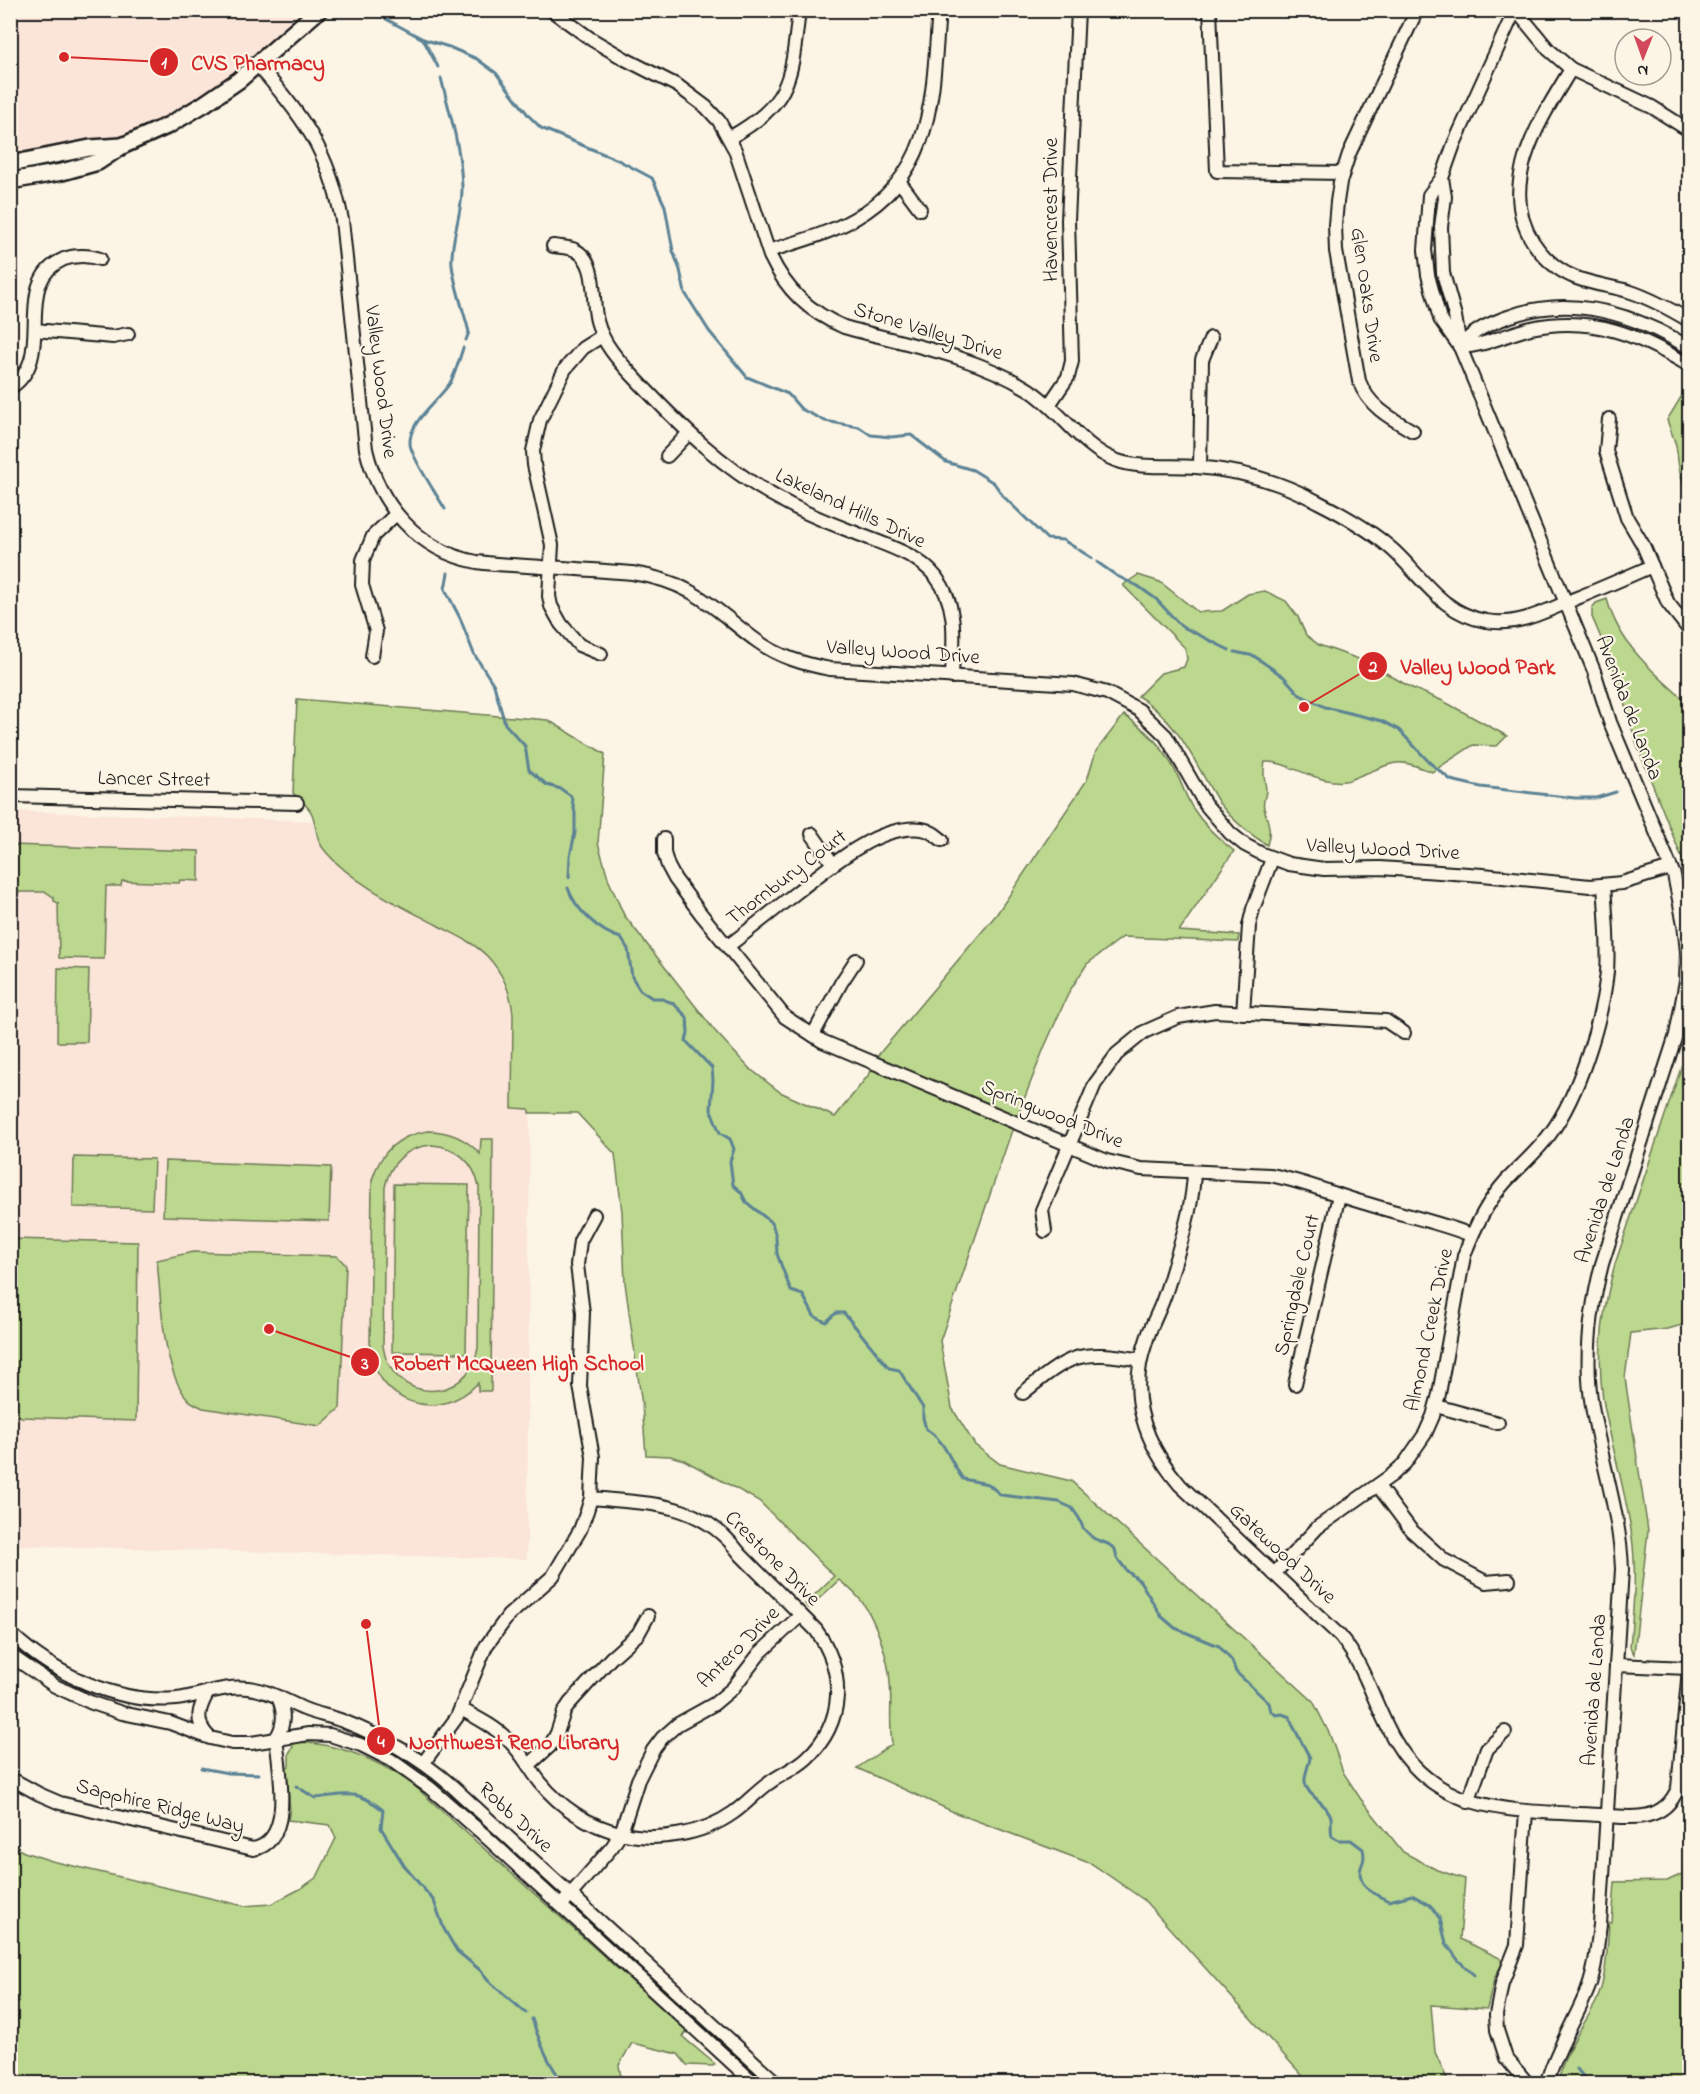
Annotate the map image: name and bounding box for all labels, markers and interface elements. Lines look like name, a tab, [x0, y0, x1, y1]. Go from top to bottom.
north arrow	[1613, 27, 1673, 87]
callout: CVS Pharmacy	[149, 42, 336, 82]
text: CVS Pharmacy	[191, 49, 325, 82]
text: 1	[161, 51, 167, 77]
text: N	[1637, 58, 1648, 82]
street label: Havencrest Drive	[1037, 137, 1067, 282]
street label: Glen Oaks Drive	[1342, 226, 1390, 365]
street label: Stone Valley Drive	[849, 295, 1007, 371]
street label: Valley Wood Drive	[354, 303, 404, 461]
street label: Lakeland Hills Drive	[770, 461, 931, 557]
street label: Avenida de Landa	[1587, 631, 1669, 785]
street label: Valley Wood Drive	[824, 633, 981, 675]
callout: Valley Wood Park	[1358, 646, 1567, 686]
text: Valley Wood Park	[1400, 653, 1557, 686]
text: 2	[1368, 655, 1378, 681]
street label: Lancer Street	[97, 764, 211, 796]
street label: Thornbury Court	[720, 823, 855, 935]
street label: Valley Wood Drive	[1304, 831, 1461, 871]
street label: Springwood Drive	[975, 1073, 1128, 1159]
street label: Avenida de Landa	[1568, 1113, 1644, 1267]
street label: Springdale Court	[1267, 1211, 1331, 1359]
street label: Almond Creek Drive	[1398, 1245, 1462, 1414]
callout: Robert McQueen High School	[350, 1342, 656, 1382]
text: Robert McQueen High School	[392, 1349, 644, 1382]
text: 3	[360, 1352, 369, 1378]
street label: Gatewood Drive	[1222, 1496, 1343, 1612]
street label: Crestone Drive	[717, 1504, 827, 1614]
street label: Antero Drive	[691, 1599, 788, 1696]
street label: Avenida de Landa	[1575, 1613, 1615, 1767]
callout: Northwest Reno Library	[366, 1721, 631, 1761]
text: Northwest Reno Library	[409, 1728, 619, 1761]
text: 4	[377, 1730, 385, 1756]
street label: Sapphire Ridge Way	[72, 1772, 247, 1844]
street label: Robb Drive	[471, 1775, 560, 1861]

